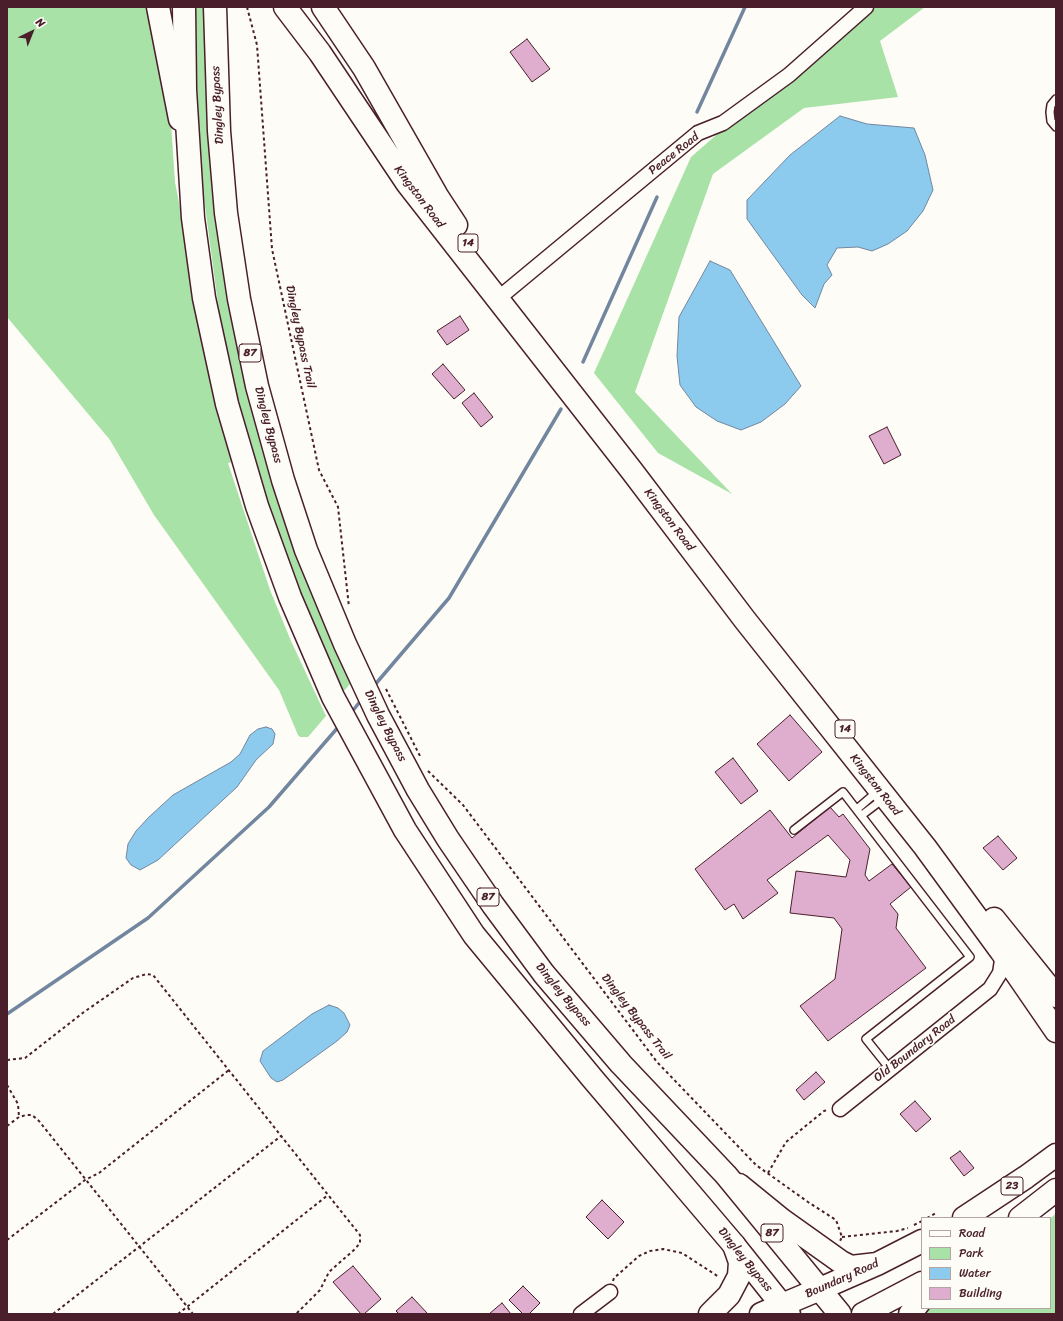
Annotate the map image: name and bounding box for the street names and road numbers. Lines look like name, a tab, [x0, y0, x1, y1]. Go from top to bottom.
street label: Dingley Bypass	[209, 65, 227, 145]
street label: Peace Road	[646, 130, 702, 178]
street label: Kingston Road	[391, 163, 447, 231]
road number: 14	[458, 234, 478, 252]
street label: Dingley Bypass Trail	[282, 284, 318, 390]
road number: 87	[239, 344, 261, 362]
street label: Dingley Bypass	[251, 385, 285, 465]
street label: Kingston Road	[641, 486, 697, 554]
street label: Dingley Bypass	[361, 688, 409, 764]
road number: 14	[835, 720, 855, 738]
street label: Kingston Road	[846, 751, 904, 819]
road number: 87	[477, 888, 499, 906]
street label: Dingley Bypass	[532, 960, 594, 1030]
street label: Dingley Bypass Trail	[598, 971, 674, 1063]
street label: Old Boundary Road	[871, 1013, 959, 1085]
road number: 23	[1001, 1177, 1023, 1195]
road number: 87	[761, 1224, 783, 1242]
street label: Dingley Bypass	[715, 1225, 775, 1295]
street label: Boundary Road	[803, 1256, 881, 1302]

